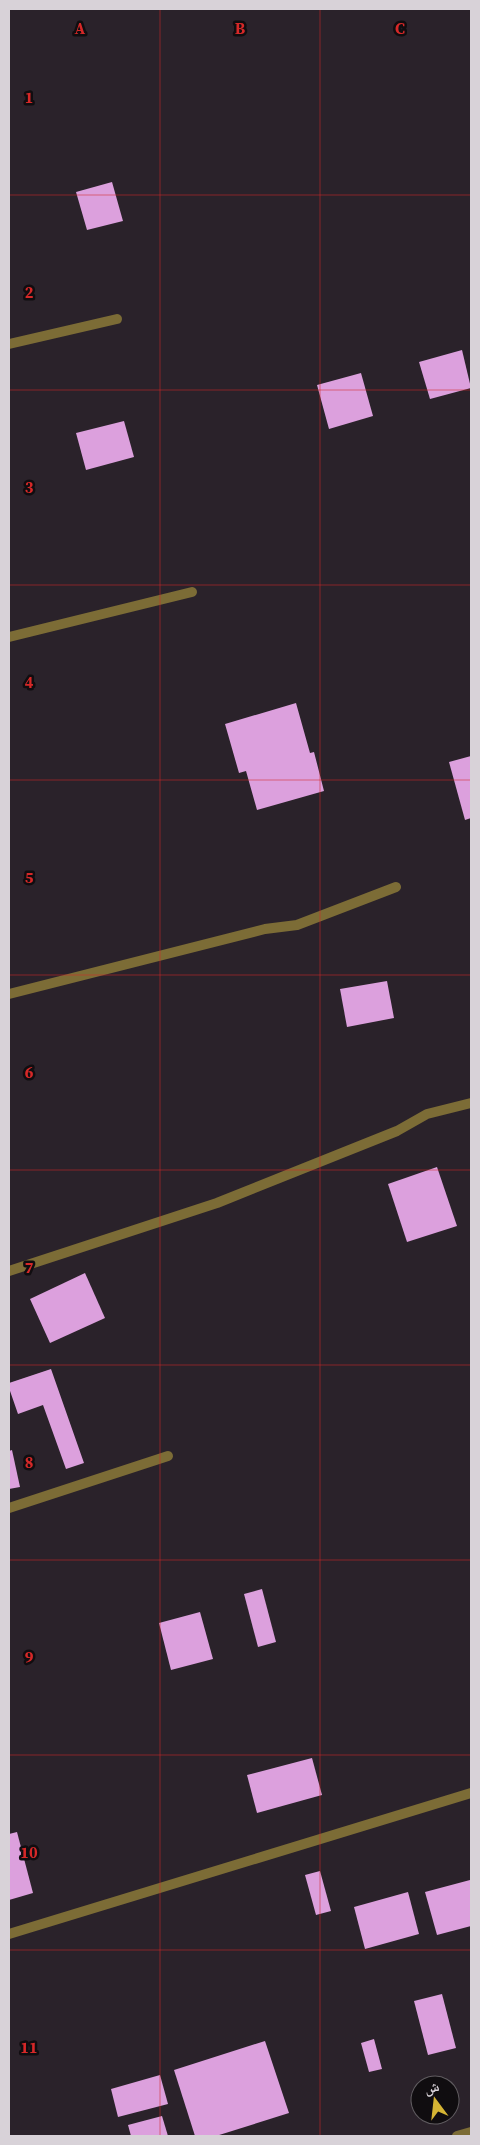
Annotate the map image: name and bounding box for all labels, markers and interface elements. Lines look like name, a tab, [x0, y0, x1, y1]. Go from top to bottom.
text: A	[75, 17, 86, 39]
text: B	[235, 17, 246, 39]
text: C	[395, 17, 405, 39]
text: 1	[25, 86, 33, 108]
text: 2	[25, 281, 34, 303]
text: 3	[25, 476, 34, 498]
text: 4	[25, 671, 34, 693]
text: 5	[25, 866, 34, 888]
text: 6	[25, 1061, 34, 1083]
text: 7	[25, 1256, 34, 1278]
text: 8	[25, 1451, 33, 1473]
text: 9	[25, 1646, 34, 1668]
text: 10	[20, 1841, 38, 1863]
text: 11	[20, 2036, 38, 2058]
north arrow	[410, 2075, 460, 2125]
text: ش	[422, 2076, 442, 2099]

